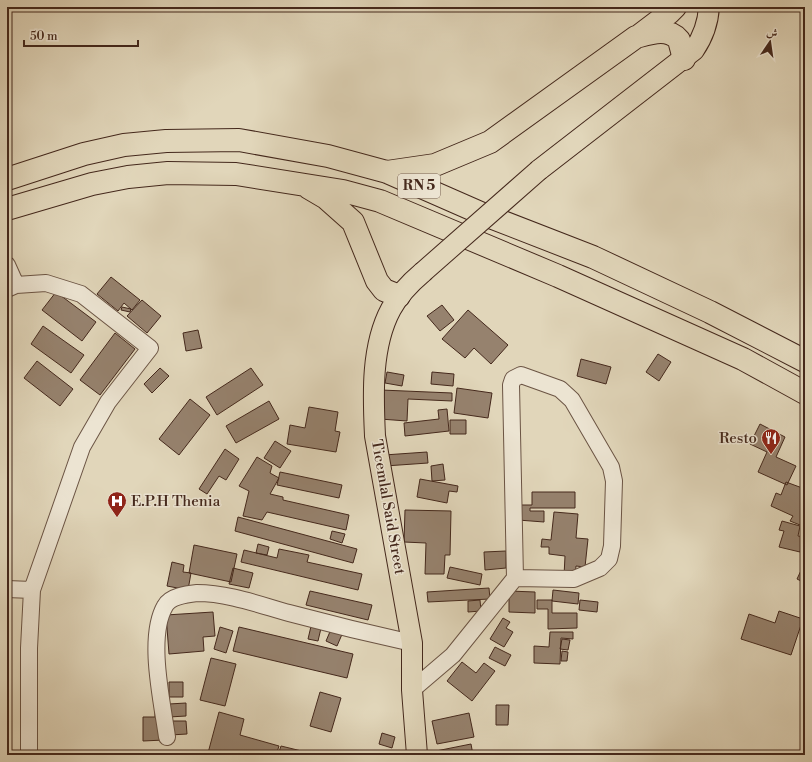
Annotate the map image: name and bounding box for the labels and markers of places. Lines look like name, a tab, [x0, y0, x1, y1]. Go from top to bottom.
restaurant icon: Resto	[760, 427, 782, 455]
place label: Resto	[719, 429, 757, 448]
hospital icon: E.P.H Thenia	[106, 490, 128, 518]
place label: E.P.H Thenia	[131, 492, 221, 511]

